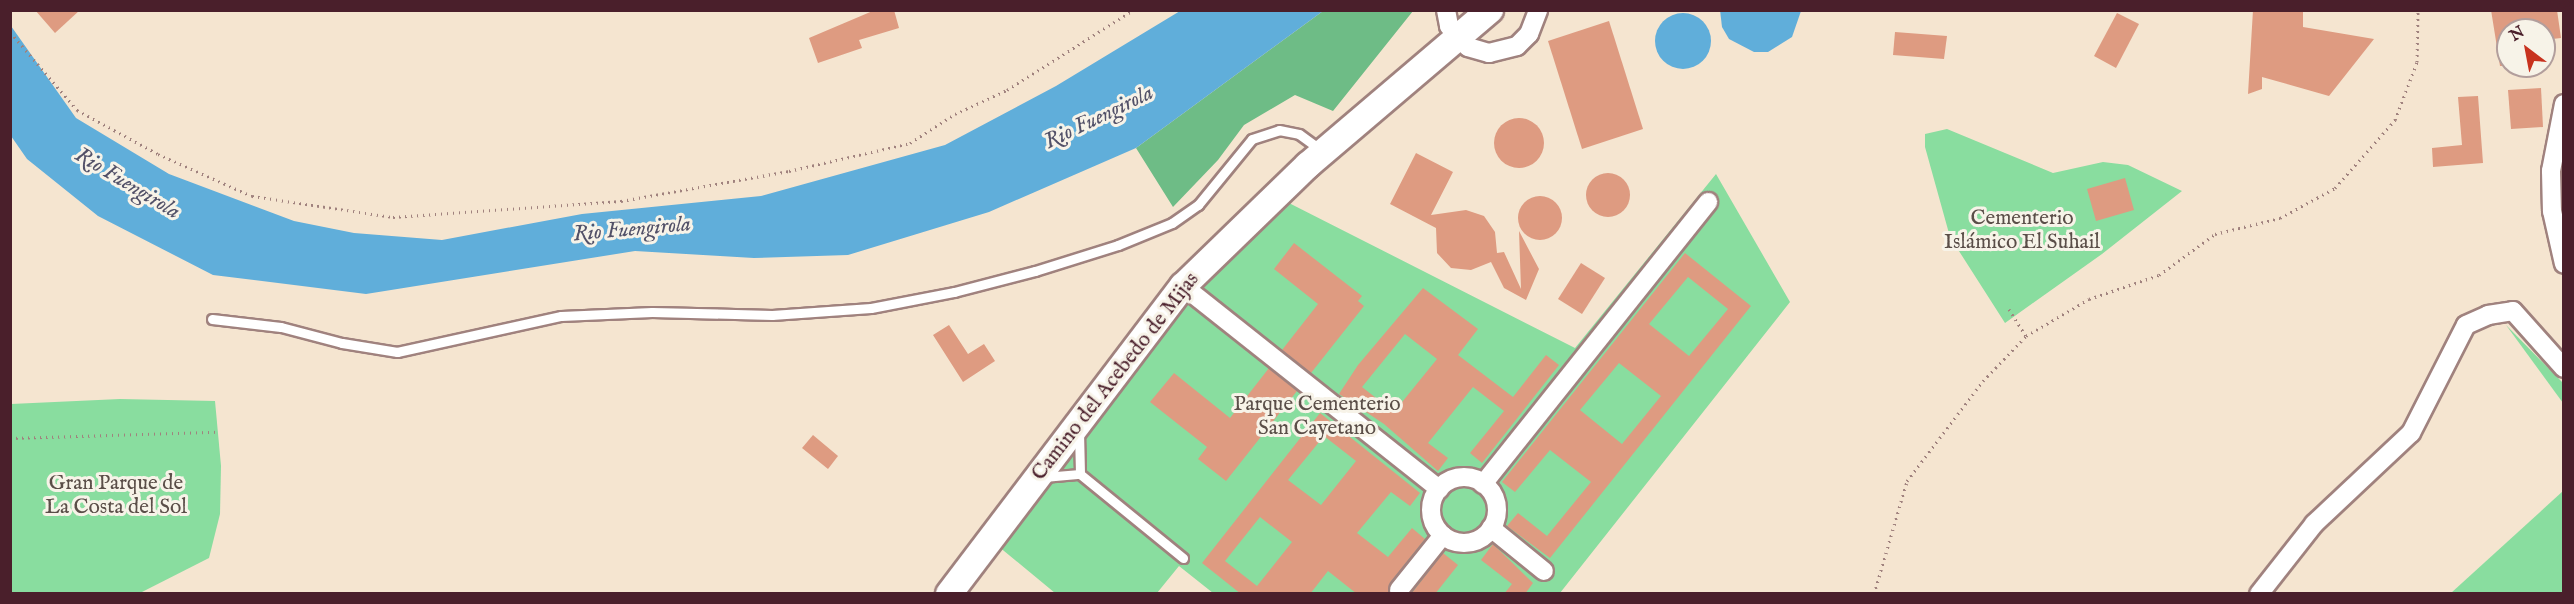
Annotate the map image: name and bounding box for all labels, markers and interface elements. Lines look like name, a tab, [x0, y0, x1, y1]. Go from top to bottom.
north arrow	[2496, 18, 2556, 78]
text: N	[2506, 22, 2529, 47]
water label: Rio Fuengirola	[1040, 80, 1158, 156]
water label: Rio Fuengirola	[70, 142, 184, 226]
park label: Cementerio Islámico El Suhail	[1944, 206, 2100, 256]
water label: Rio Fuengirola	[572, 212, 692, 248]
street label: Camino del Acebedo de Mijas	[1027, 268, 1205, 486]
park label: Parque Cementerio San Cayetano	[1233, 392, 1401, 442]
park label: Gran Parque de La Costa del Sol	[45, 471, 187, 521]

